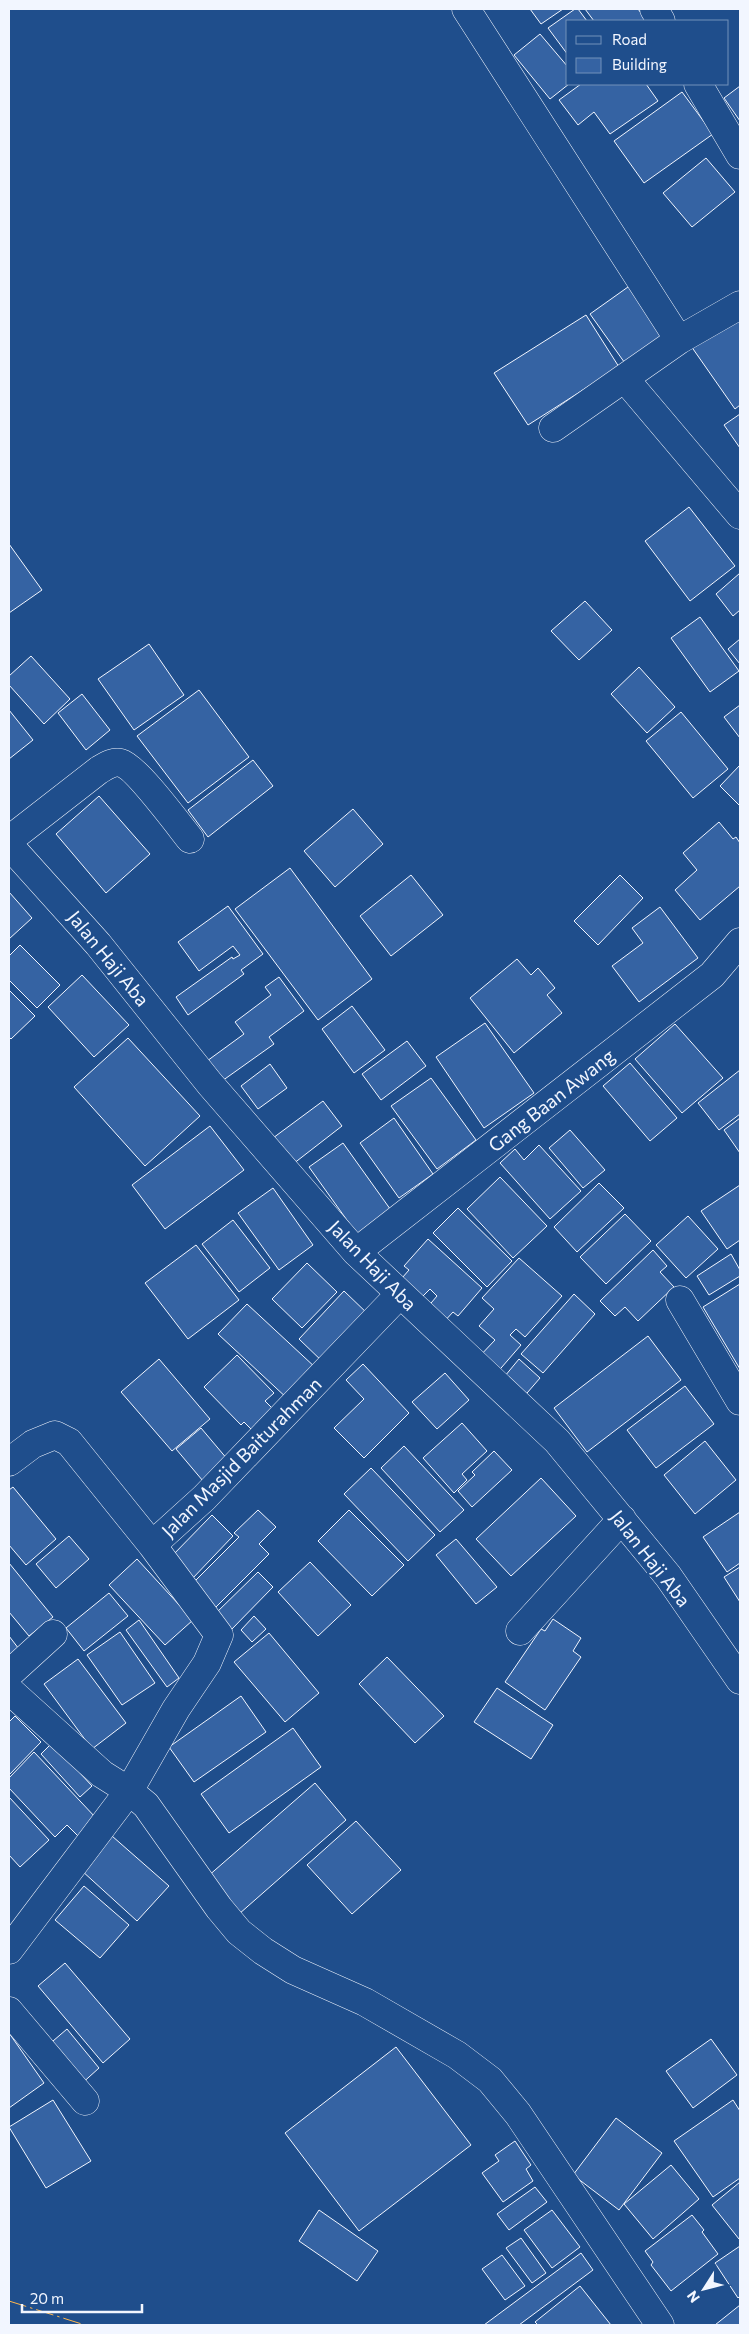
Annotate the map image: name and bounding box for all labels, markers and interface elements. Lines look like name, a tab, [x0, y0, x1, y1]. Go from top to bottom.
legend	[566, 20, 729, 85]
text: Road	[612, 30, 647, 48]
text: Building	[612, 55, 667, 73]
street label: Jalan Haji Aba	[63, 905, 155, 1011]
street label: Gang Baan Awang	[483, 1044, 619, 1156]
street label: Jalan Haji Aba	[324, 1215, 422, 1315]
street label: Jalan Masjid Baiturahman	[156, 1372, 326, 1542]
street label: Jalan Haji Aba	[606, 1505, 696, 1611]
north arrow	[679, 2264, 729, 2314]
scale bar	[22, 2282, 142, 2314]
text: N	[683, 2288, 703, 2306]
text: 20 m	[30, 2289, 64, 2307]

